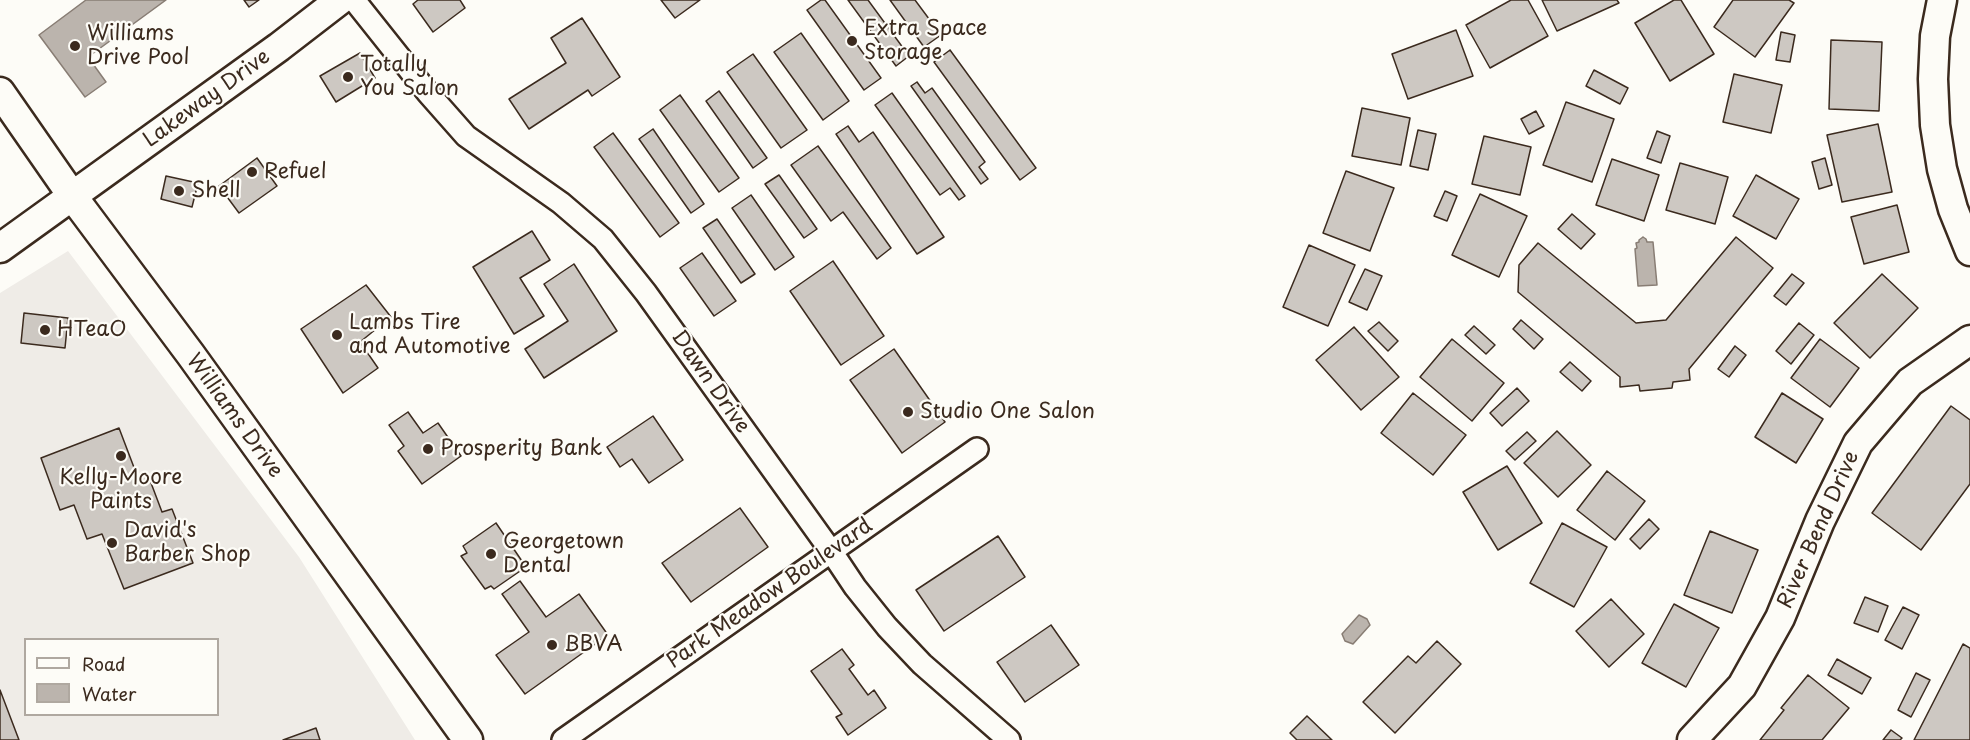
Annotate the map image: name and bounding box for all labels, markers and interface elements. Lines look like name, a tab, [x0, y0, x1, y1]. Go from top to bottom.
place label: Extra Space Storage	[864, 16, 987, 66]
place label: Williams Drive Pool	[87, 21, 189, 71]
marker: Extra Space Storage	[845, 34, 859, 48]
marker: Williams Drive Pool	[68, 39, 82, 53]
street label: Lakeway Drive	[139, 45, 275, 153]
place label: Totally You Salon	[360, 52, 459, 102]
marker: Totally You Salon	[341, 70, 355, 84]
place label: Refuel	[264, 159, 326, 185]
marker: Refuel	[245, 165, 259, 179]
place label: Shell	[191, 178, 240, 204]
marker: Shell	[172, 184, 186, 198]
place label: Lambs Tire and Automotive	[349, 310, 511, 360]
place label: HTeaO	[57, 317, 127, 343]
marker: HTeaO	[38, 323, 52, 337]
street label: Dawn Drive	[665, 326, 755, 438]
marker: Lambs Tire and Automotive	[330, 328, 344, 342]
street label: Williams Drive	[180, 349, 288, 483]
place label: Studio One Salon	[920, 399, 1095, 425]
marker: Studio One Salon	[901, 405, 915, 419]
place label: Prosperity Bank	[440, 436, 602, 462]
marker: Prosperity Bank	[421, 442, 435, 456]
street label: River Bend Drive	[1773, 447, 1865, 613]
marker: Kelly-Moore Paints	[114, 449, 128, 463]
place label: Kelly-Moore Paints	[60, 465, 182, 515]
street label: Park Meadow Boulevard	[663, 514, 877, 674]
place label: David's Barber Shop	[124, 518, 251, 568]
place label: Georgetown Dental	[503, 529, 624, 579]
marker: David's Barber Shop	[105, 536, 119, 550]
marker: Georgetown Dental	[484, 547, 498, 561]
place label: BBVA	[564, 632, 622, 658]
legend	[24, 638, 219, 716]
marker: BBVA	[545, 638, 559, 652]
text: Road	[82, 650, 126, 677]
text: Water	[82, 680, 136, 707]

